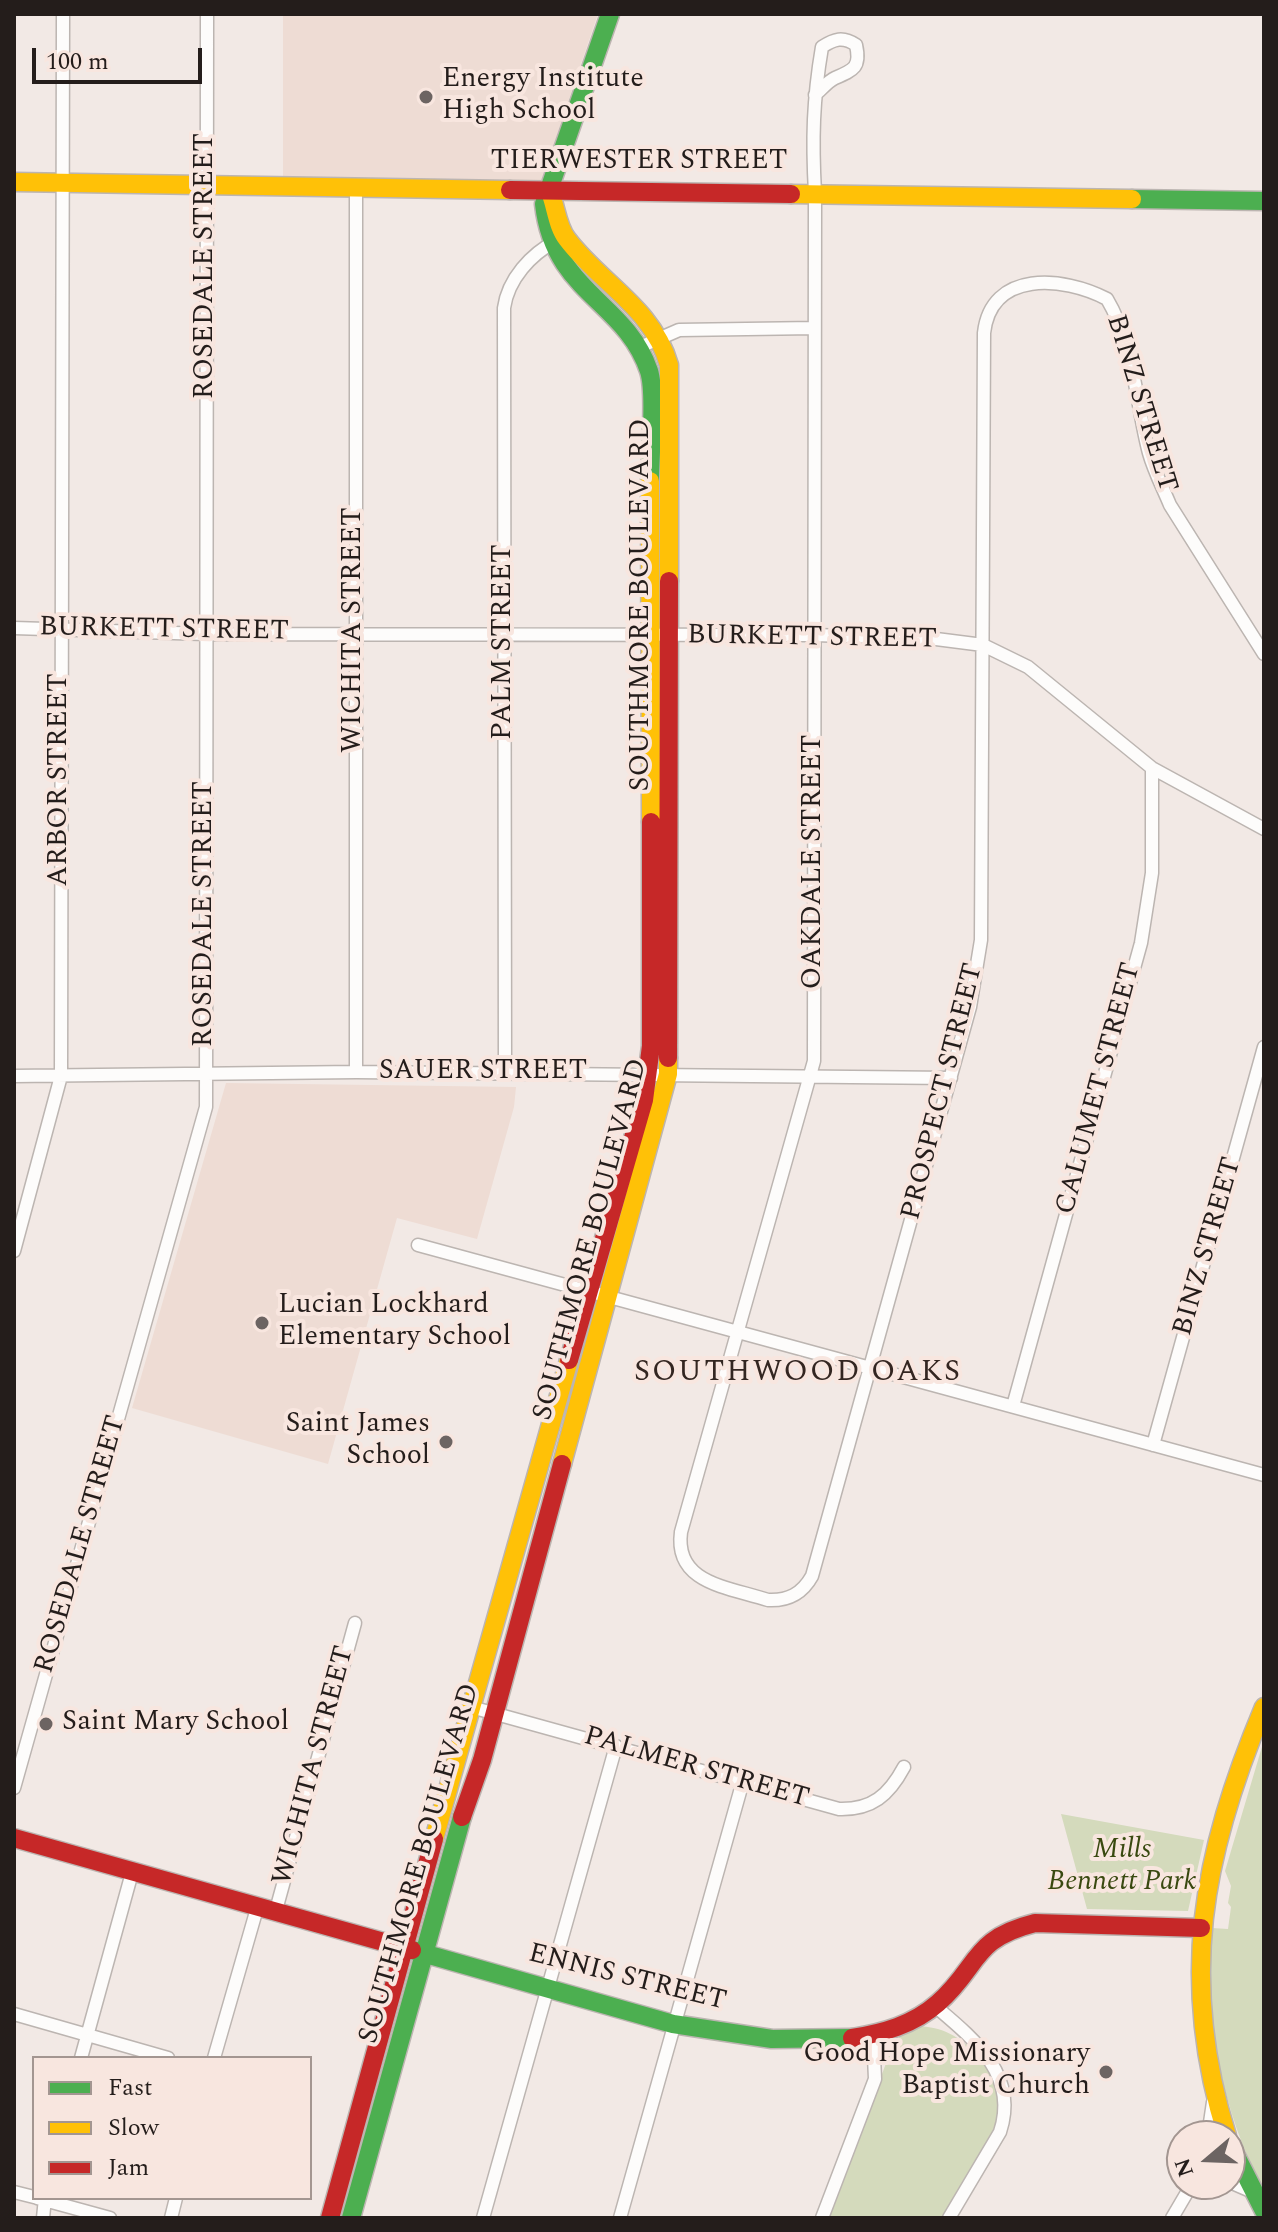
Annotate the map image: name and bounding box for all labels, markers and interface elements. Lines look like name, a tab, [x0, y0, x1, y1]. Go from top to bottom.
scale bar	[36, 32, 206, 82]
text: 100 m	[46, 44, 109, 80]
place label: Energy Institute High School	[442, 64, 644, 130]
marker: Energy Institute High School	[417, 88, 435, 106]
street label: ROSEDALE STREET	[190, 133, 224, 399]
street label: TIERWESTER STREET	[490, 146, 788, 180]
street label: BINZ STREET	[1097, 311, 1183, 497]
street label: SOUTHMORE BOULEVARD	[626, 419, 660, 791]
street label: WICHITA STREET	[338, 507, 372, 753]
street label: PALM STREET	[488, 544, 522, 740]
street label: BURKETT STREET	[39, 612, 289, 650]
street label: BURKETT STREET	[687, 620, 937, 658]
street label: ARBOR STREET	[44, 673, 78, 887]
street label: OAKDALE STREET	[798, 734, 832, 990]
street label: ROSEDALE STREET	[189, 781, 223, 1047]
street label: PROSPECT STREET	[896, 960, 992, 1224]
street label: CALUMET STREET	[1050, 960, 1150, 1218]
street label: SAUER STREET	[379, 1056, 587, 1090]
street label: SOUTHMORE BOULEVARD	[528, 1056, 656, 1424]
street label: BINZ STREET	[1167, 1154, 1251, 1340]
place label: Lucian Lockhard Elementary School	[278, 1290, 511, 1356]
marker: Lucian Lockhard Elementary School	[253, 1314, 271, 1332]
district label: SOUTHWOOD OAKS	[634, 1356, 962, 1392]
place label: Saint James School	[285, 1409, 430, 1475]
street label: ROSEDALE STREET	[29, 1412, 135, 1678]
marker: Saint James School	[437, 1433, 455, 1451]
street label: WICHITA STREET	[267, 1643, 363, 1889]
street label: SOUTHMORE BOULEVARD	[353, 1680, 489, 2048]
place label: Saint Mary School	[62, 1707, 289, 1741]
marker: Saint Mary School	[37, 1715, 55, 1733]
street label: PALMER STREET	[580, 1721, 812, 1817]
park label: Mills Bennett Park	[1047, 1835, 1197, 1901]
street label: ENNIS STREET	[525, 1938, 729, 2020]
place label: Good Hope Missionary Baptist Church	[803, 2039, 1090, 2105]
legend	[32, 2056, 312, 2200]
marker: Good Hope Missionary Baptist Church	[1097, 2063, 1115, 2081]
text: Fast	[108, 2070, 153, 2106]
text: Slow	[108, 2110, 159, 2146]
north arrow	[1166, 2120, 1246, 2200]
text: Jam	[108, 2150, 149, 2186]
text: N	[1166, 2153, 1203, 2181]

